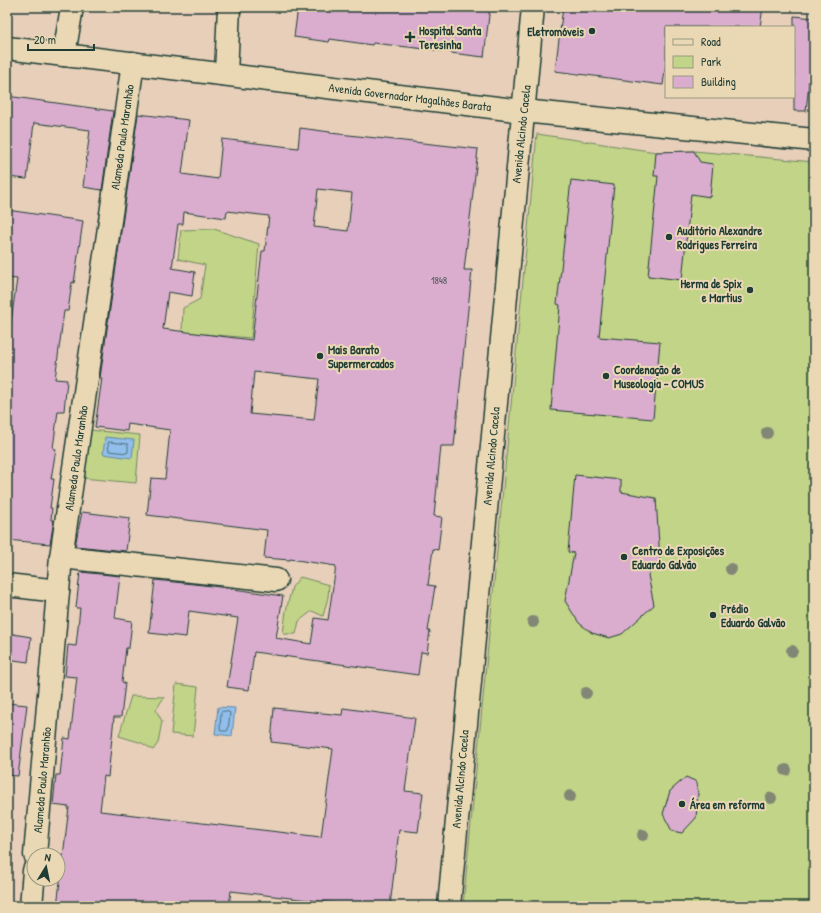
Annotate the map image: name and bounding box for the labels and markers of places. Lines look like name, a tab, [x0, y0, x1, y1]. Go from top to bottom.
place label: Hospital Santa Teresinha	[418, 22, 481, 53]
place label: Eletromóveis	[527, 23, 584, 40]
marker: Eletromóveis	[587, 26, 597, 36]
marker: Hospital Santa Teresinha	[404, 31, 416, 43]
place label: Auditório Alexandre Rodrigues Ferreira	[677, 222, 763, 254]
marker: Auditório Alexandre Rodrigues Ferreira	[664, 232, 674, 242]
place label: Herma de Spix e Martius	[680, 275, 743, 306]
marker: Herma de Spix e Martius	[745, 285, 755, 295]
place label: Mais Barato Supermercados	[328, 341, 394, 373]
marker: Mais Barato Supermercados	[315, 351, 325, 361]
place label: Coordenação de Museologia - COMUS	[614, 361, 704, 393]
marker: Coordenação de Museologia - COMUS	[601, 371, 611, 381]
place label: Centro de Exposições Eduardo Galvão	[632, 542, 725, 573]
marker: Centro de Exposições Eduardo Galvão	[619, 552, 629, 562]
place label: Prédio Eduardo Galvão	[721, 600, 786, 631]
marker: Prédio Eduardo Galvão	[708, 610, 718, 620]
place label: Área em reforma	[690, 796, 765, 813]
marker: Área em reforma	[677, 799, 687, 809]

